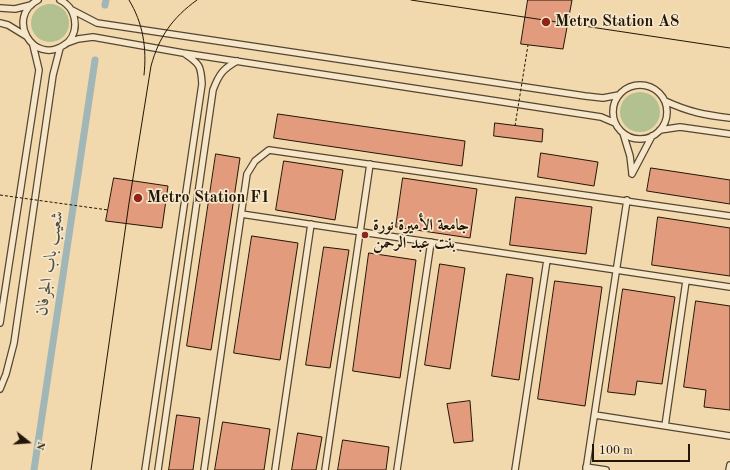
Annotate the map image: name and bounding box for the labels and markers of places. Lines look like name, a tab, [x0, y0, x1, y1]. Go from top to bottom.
place label: Metro Station A8	[555, 12, 679, 32]
marker: Metro Station A8	[540, 16, 552, 28]
place label: Metro Station F1	[147, 188, 270, 208]
marker: Metro Station F1	[132, 192, 144, 204]
place label: جامعة الأميرة نورة بنت عبد الرحمن	[373, 216, 469, 254]
marker: جامعة الأميرة نورة بنت عبد الرحمن	[360, 230, 370, 240]

